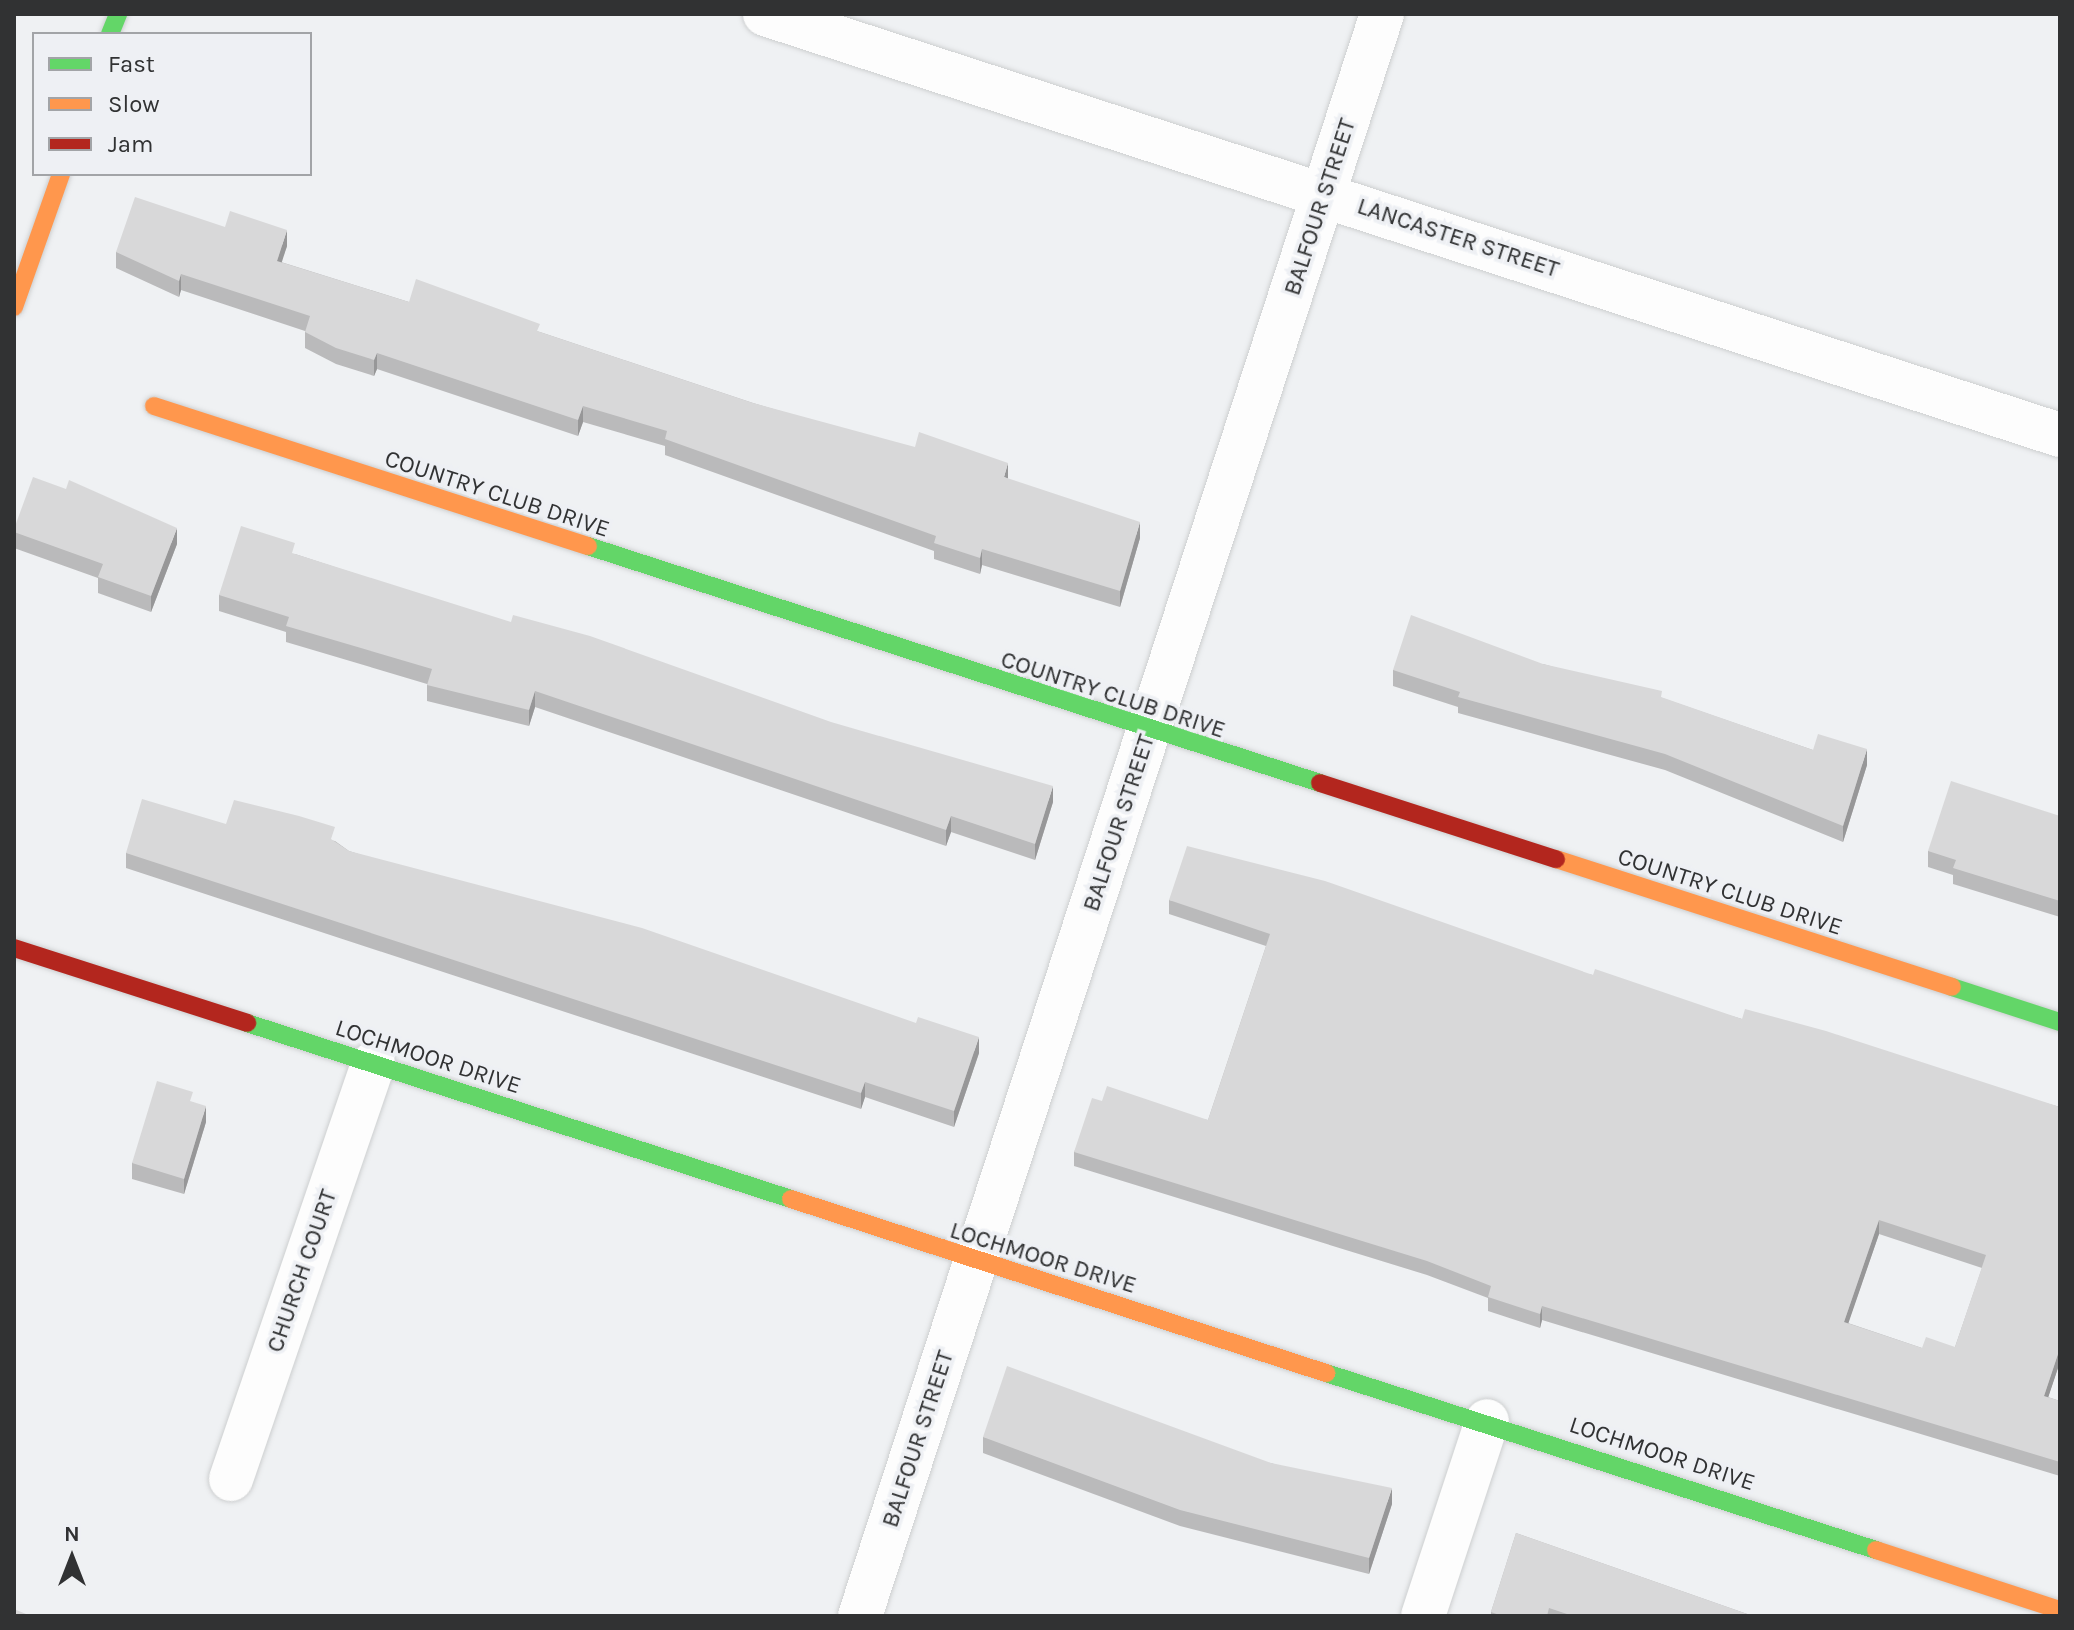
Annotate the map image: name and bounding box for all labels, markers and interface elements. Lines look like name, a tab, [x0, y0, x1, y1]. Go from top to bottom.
legend	[32, 32, 312, 176]
text: Fast	[108, 50, 155, 78]
text: Slow	[108, 90, 160, 118]
street label: BALFOUR STREET	[1278, 115, 1362, 299]
text: Jam	[108, 130, 153, 158]
street label: LANCASTER STREET	[1353, 192, 1563, 284]
street label: COUNTRY CLUB DRIVE	[381, 444, 613, 544]
street label: COUNTRY CLUB DRIVE	[997, 645, 1229, 745]
street label: BALFOUR STREET	[1077, 731, 1161, 915]
street label: COUNTRY CLUB DRIVE	[1614, 842, 1846, 942]
street label: LOCHMOOR DRIVE	[332, 1013, 524, 1101]
street label: CHURCH COURT	[261, 1186, 343, 1356]
street label: LOCHMOOR DRIVE	[946, 1216, 1140, 1300]
street label: BALFOUR STREET	[876, 1347, 960, 1531]
street label: LOCHMOOR DRIVE	[1566, 1410, 1758, 1498]
north arrow	[32, 1518, 112, 1598]
text: N	[64, 1521, 80, 1547]

